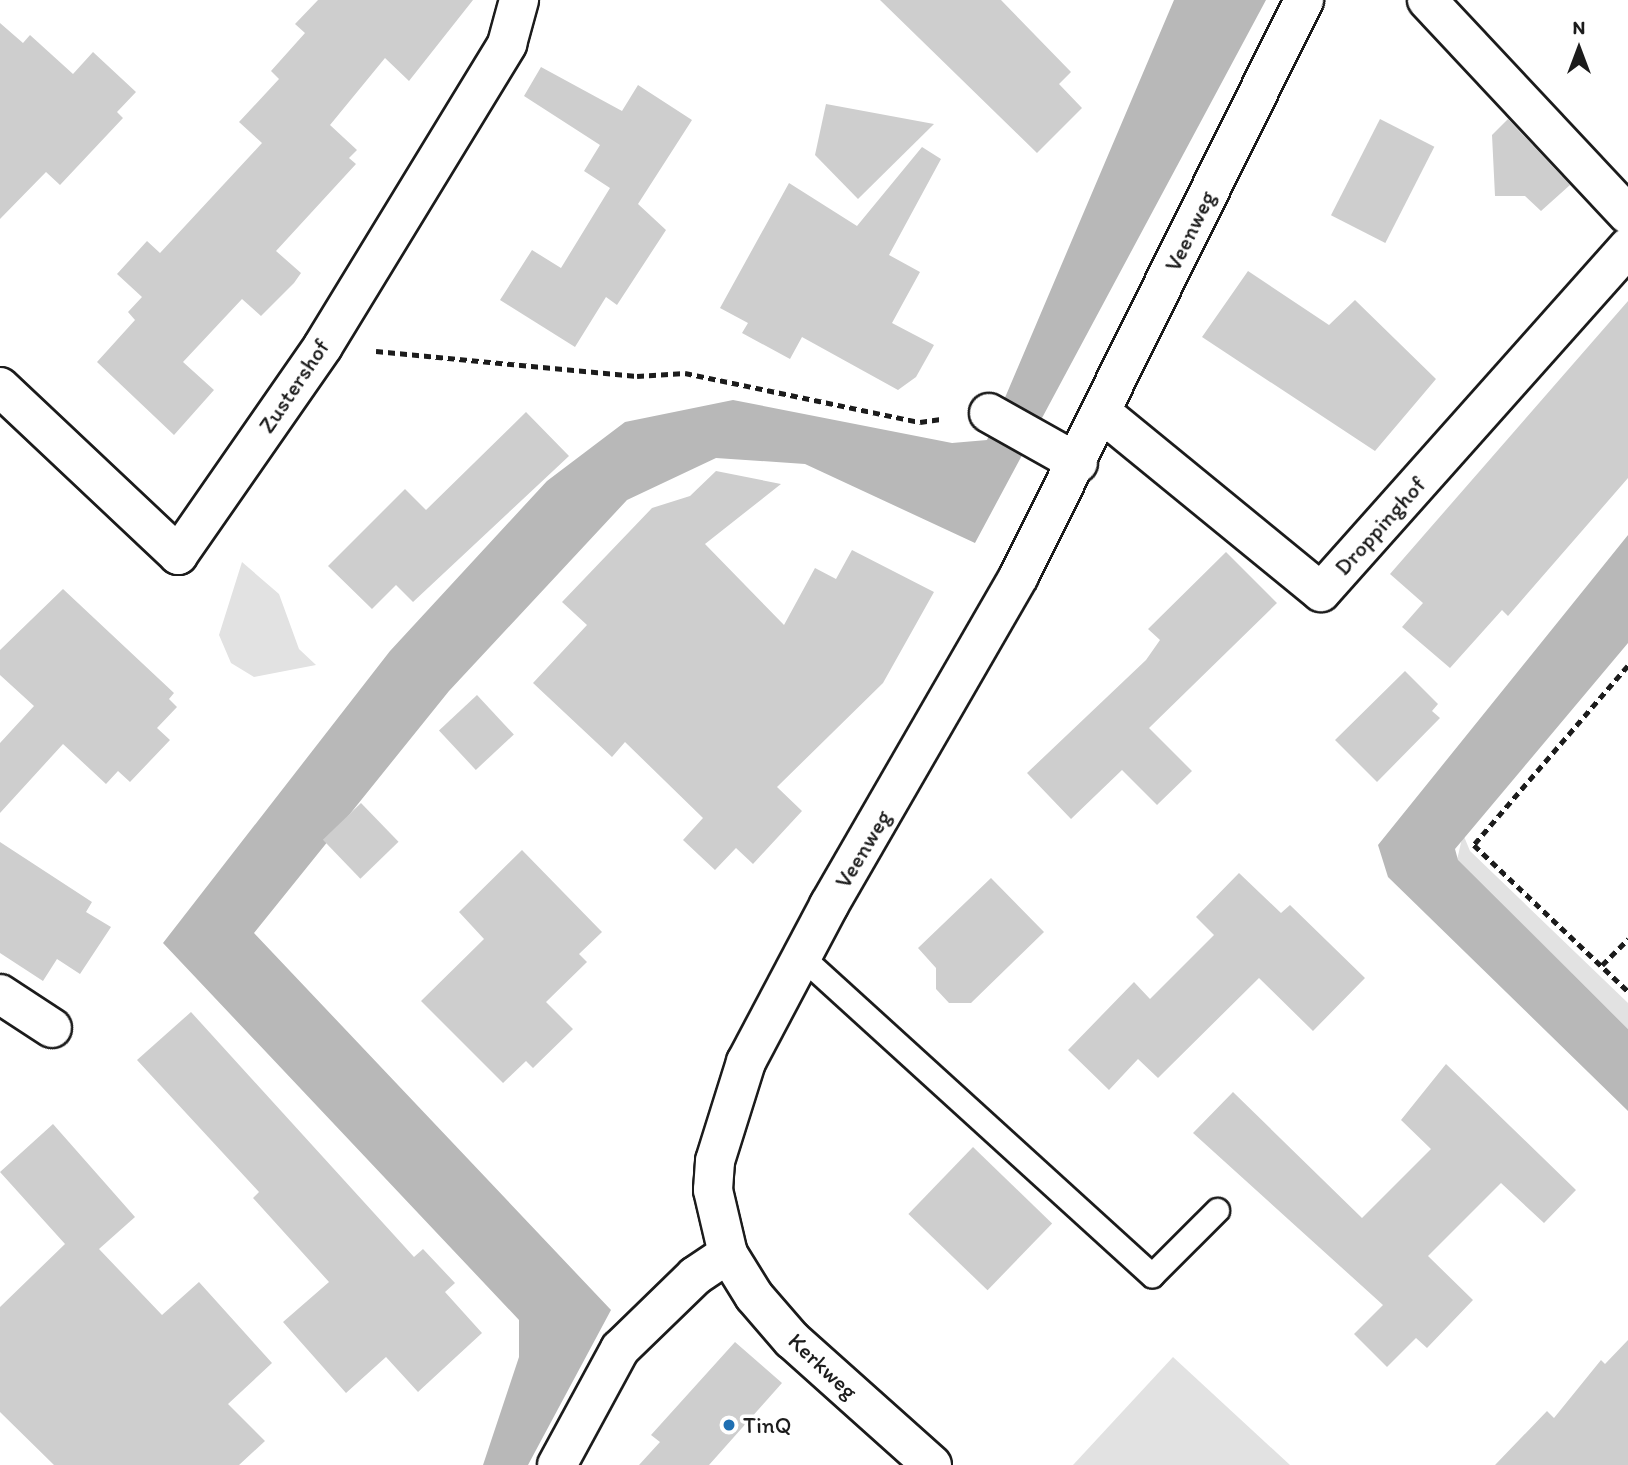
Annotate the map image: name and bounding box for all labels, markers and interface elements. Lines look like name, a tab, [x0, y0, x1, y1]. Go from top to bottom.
north arrow	[1544, 14, 1614, 84]
text: N	[1573, 16, 1585, 39]
street label: Veenweg	[1159, 186, 1221, 276]
street label: Zustershof	[253, 334, 335, 438]
street label: Droppinghof	[1329, 471, 1431, 581]
street label: Veenweg	[829, 805, 897, 893]
street label: Kerkweg	[783, 1327, 863, 1405]
place label: TinQ	[743, 1411, 791, 1439]
marker: TinQ	[721, 1417, 737, 1433]

